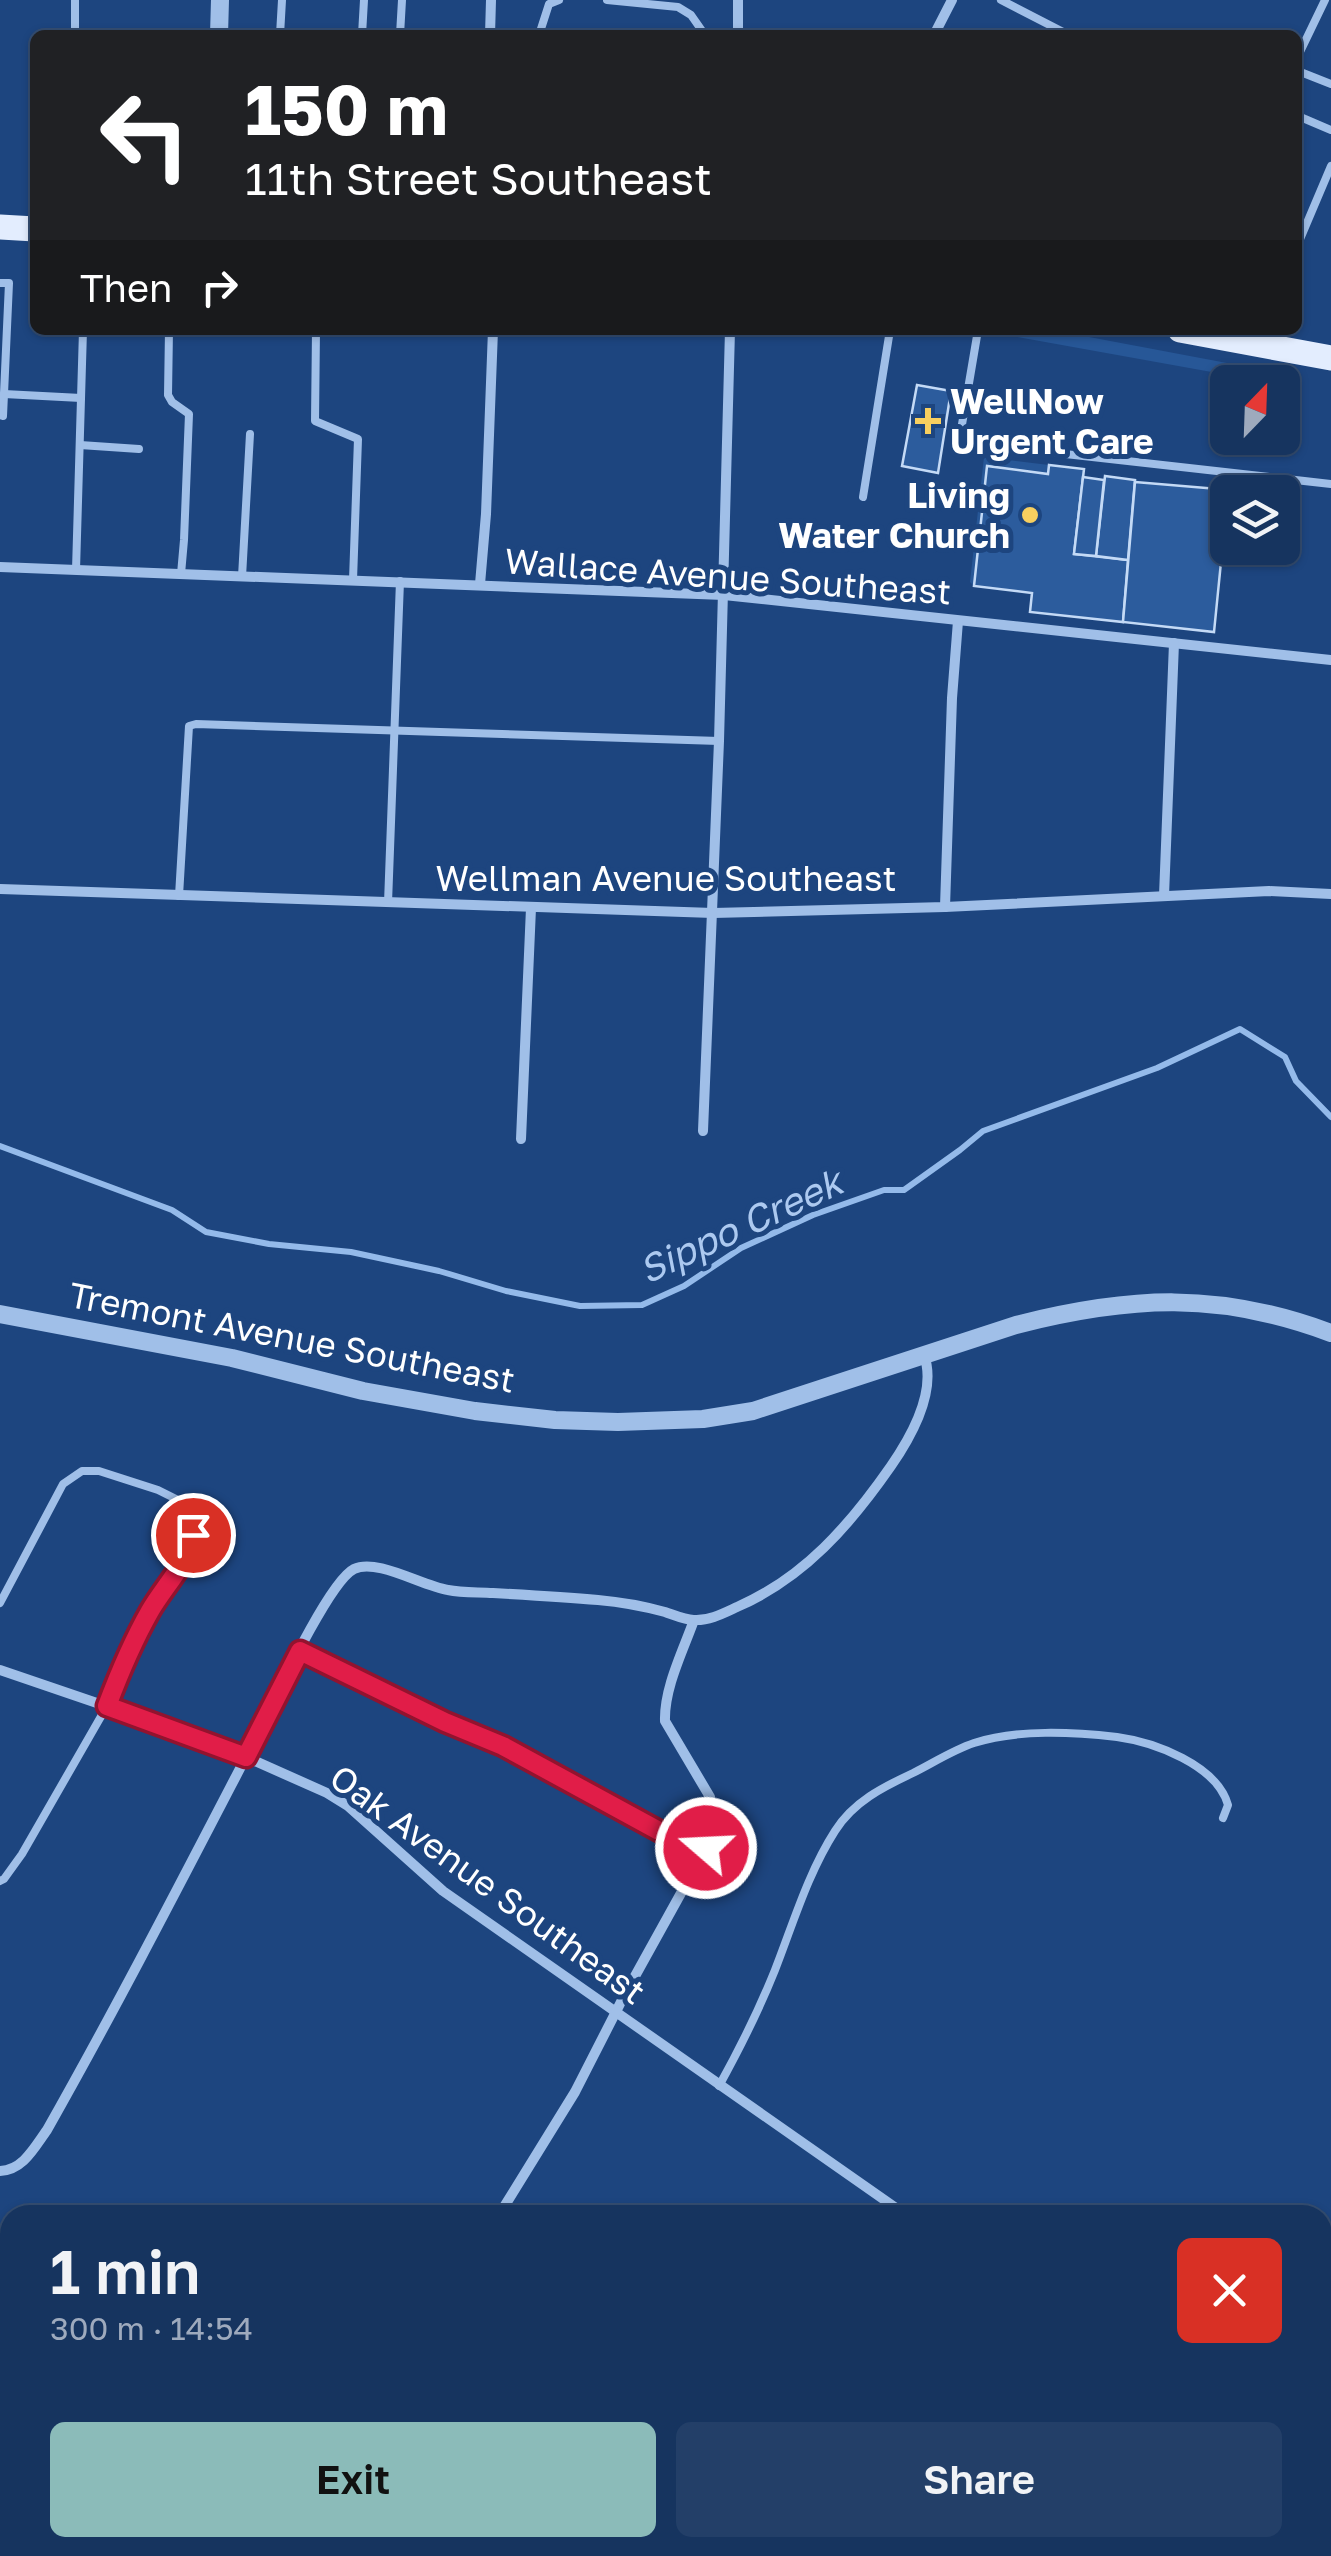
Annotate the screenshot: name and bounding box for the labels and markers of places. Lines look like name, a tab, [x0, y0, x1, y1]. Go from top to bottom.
place label: WellNow Urgent Care	[950, 380, 1154, 462]
marker: WellNow Urgent Care	[915, 408, 941, 434]
place label: Living Water Church	[778, 474, 1010, 556]
marker: Living Water Church	[1019, 504, 1041, 526]
pin	[151, 1493, 236, 1578]

